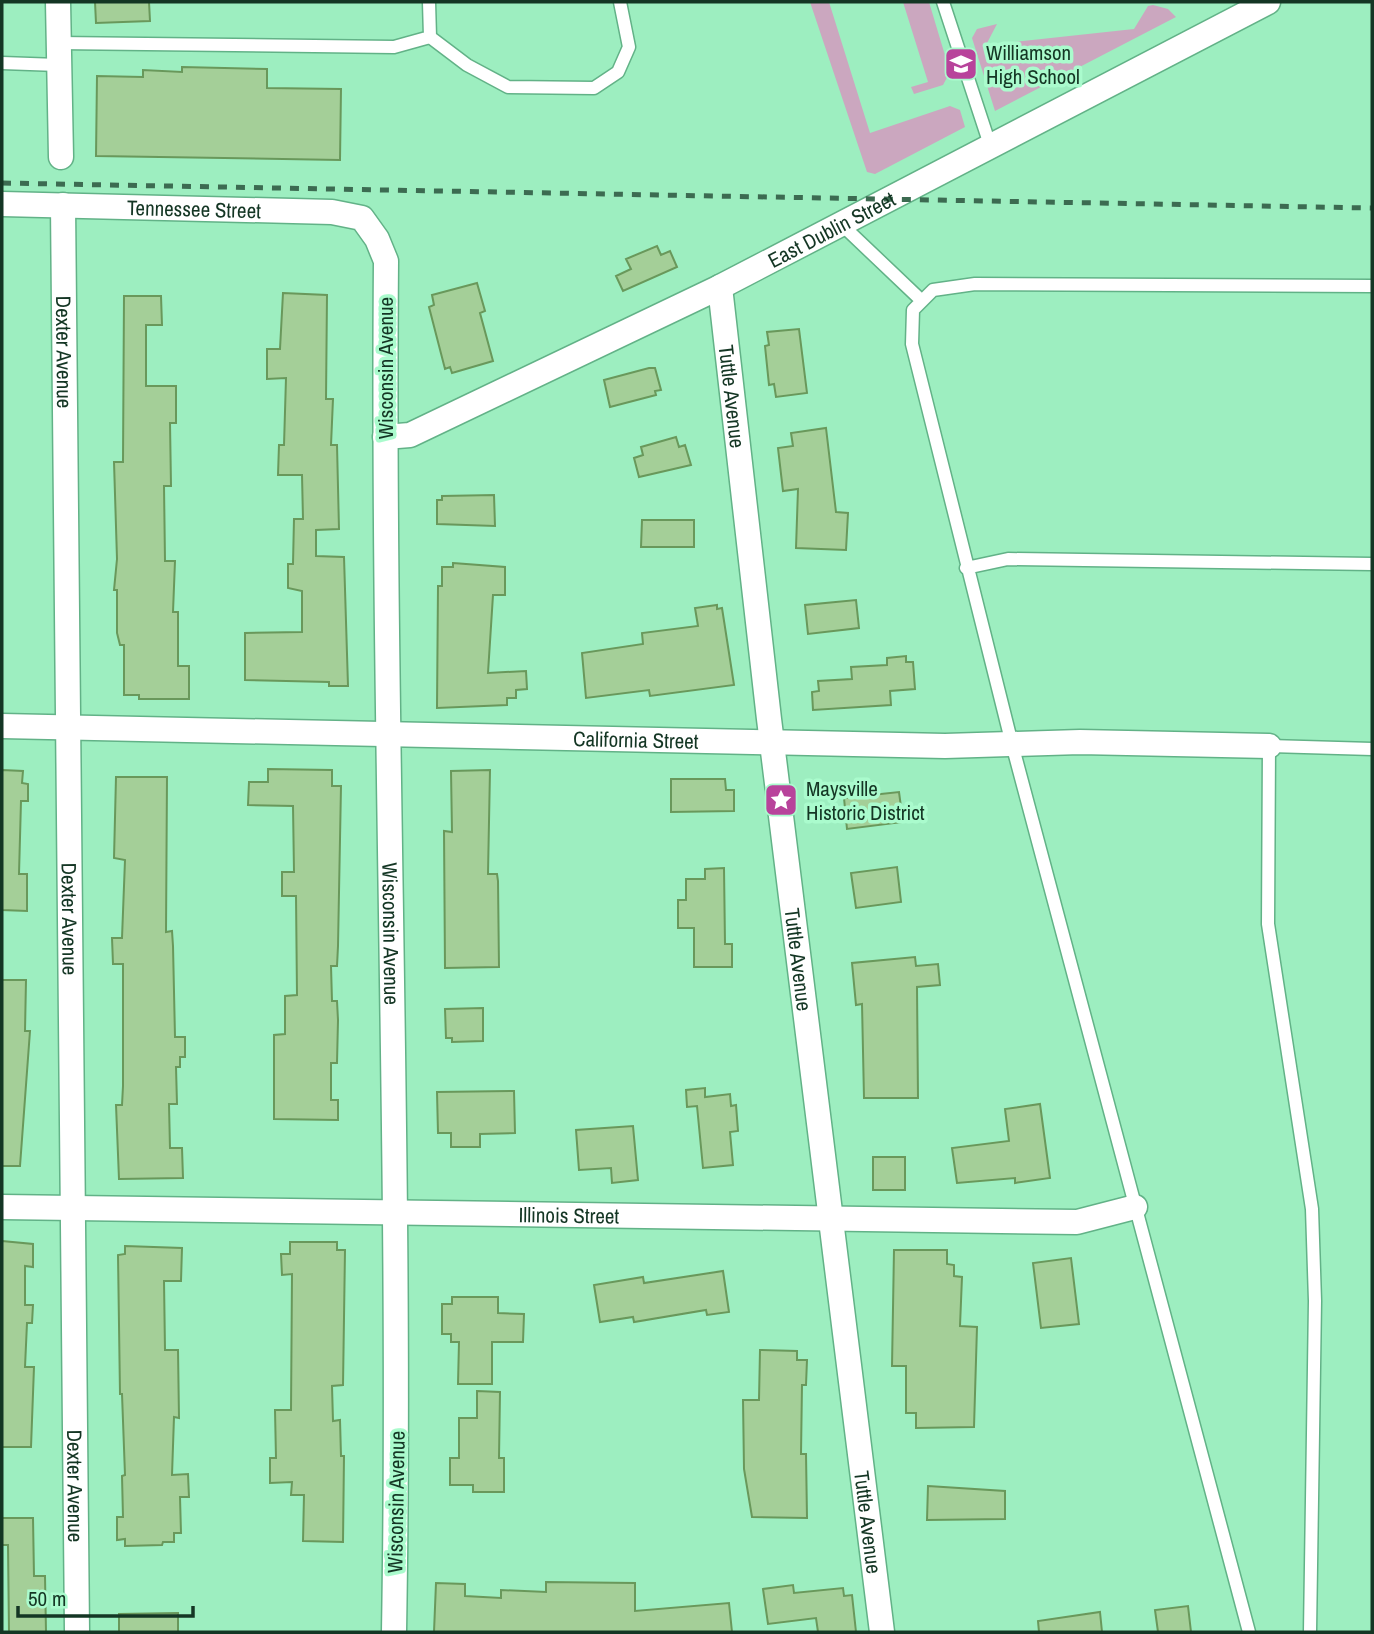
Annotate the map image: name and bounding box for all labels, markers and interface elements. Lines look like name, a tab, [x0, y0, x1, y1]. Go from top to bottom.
place label: Williamson High School	[986, 38, 1080, 91]
school or university icon: Williamson High School	[942, 45, 980, 83]
street label: East Dublin Street	[763, 184, 900, 274]
street label: Tennessee Street	[127, 193, 262, 225]
street label: Dexter Avenue	[49, 295, 79, 408]
street label: Wisconsin Avenue	[371, 297, 400, 439]
street label: Tuttle Avenue	[712, 343, 753, 449]
street label: California Street	[573, 724, 699, 755]
place label: Maysville Historic District	[806, 774, 925, 827]
place icon: Maysville Historic District	[762, 781, 800, 819]
street label: Dexter Avenue	[55, 862, 85, 975]
street label: Wisconsin Avenue	[376, 862, 407, 1005]
street label: Tuttle Avenue	[778, 906, 820, 1013]
street label: Illinois Street	[518, 1200, 620, 1230]
street label: Dexter Avenue	[61, 1429, 91, 1542]
street label: Wisconsin Avenue	[380, 1431, 412, 1573]
street label: Tuttle Avenue	[848, 1469, 889, 1575]
scale bar	[18, 1574, 192, 1618]
text: 50 m	[28, 1584, 66, 1613]

